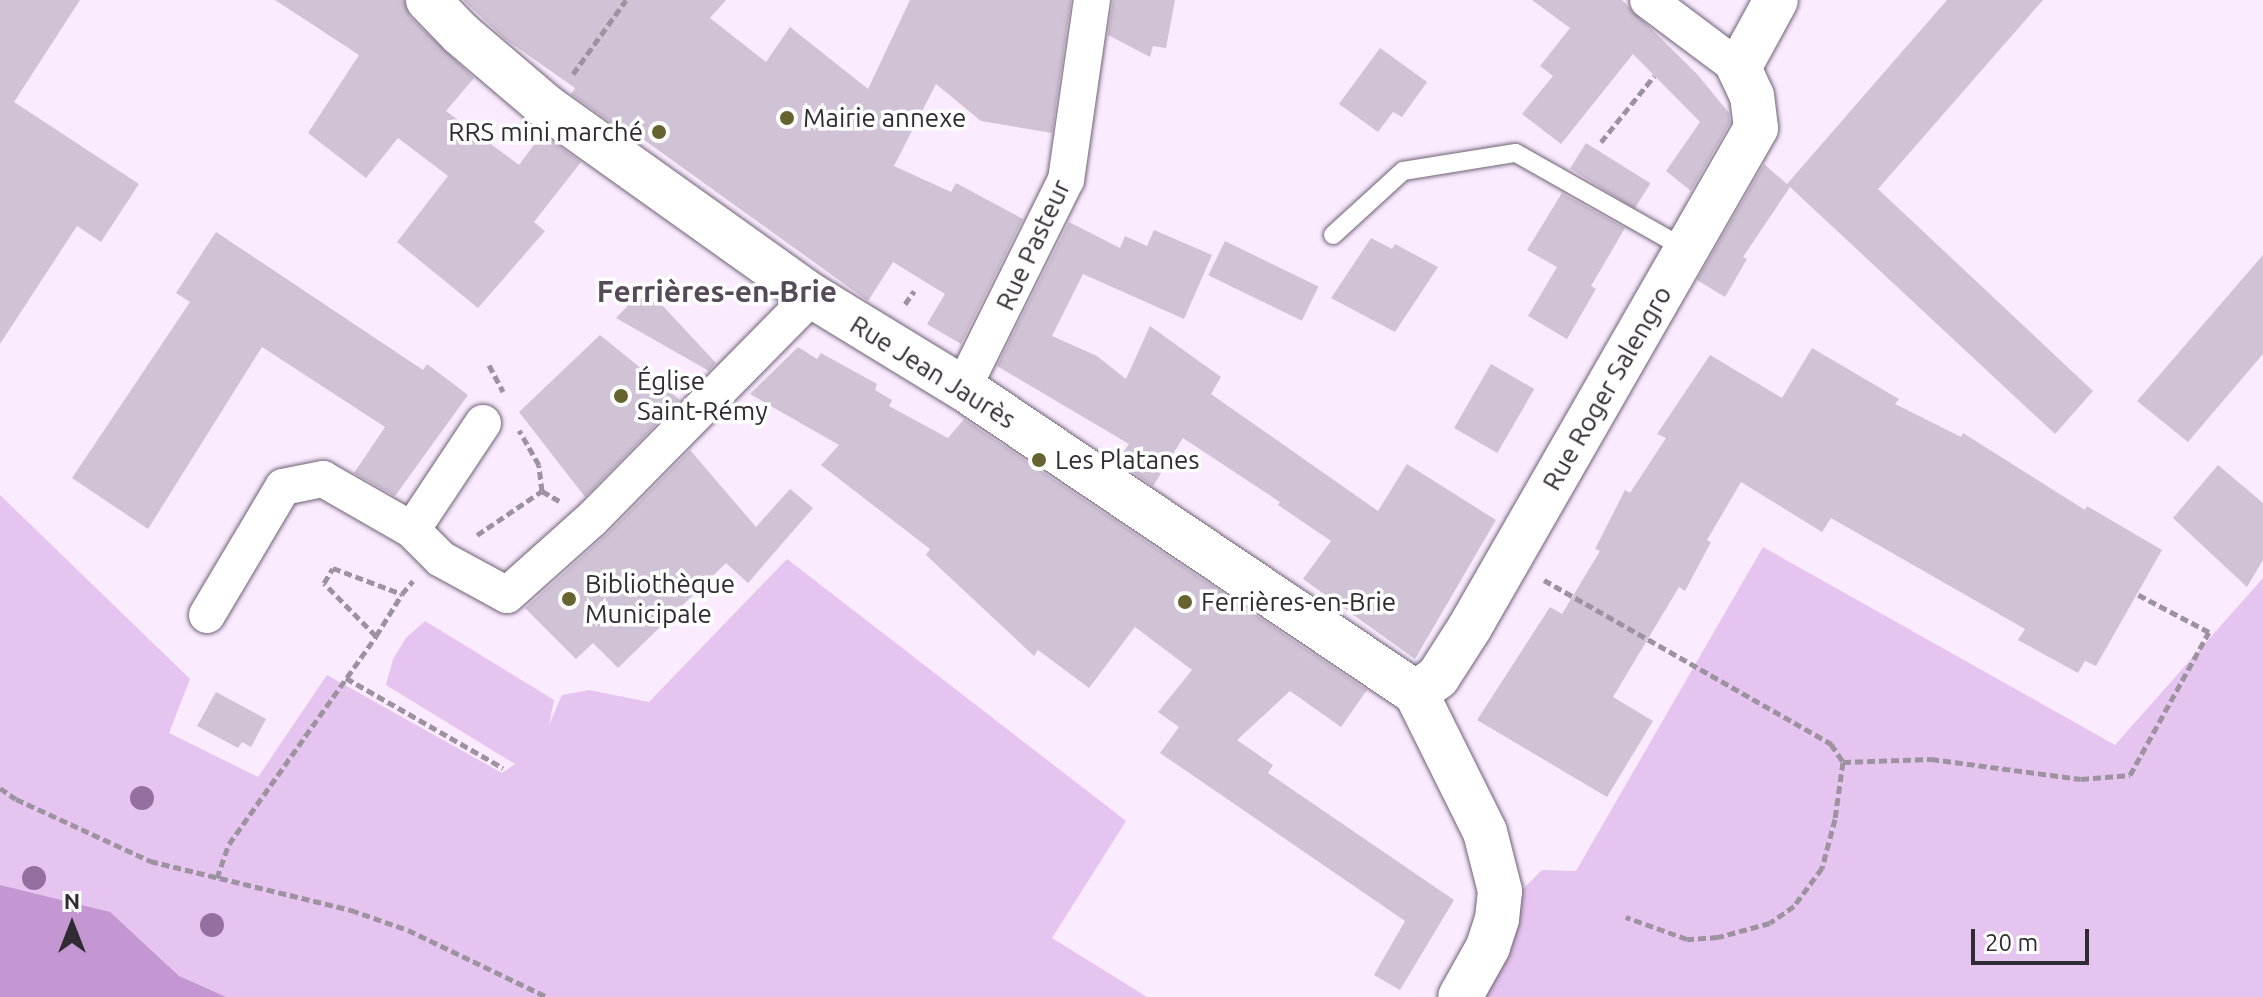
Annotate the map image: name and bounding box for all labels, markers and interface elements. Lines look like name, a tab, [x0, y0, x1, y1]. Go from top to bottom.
place label: Mairie annexe	[803, 102, 966, 134]
marker: Mairie annexe	[778, 109, 796, 127]
place label: RRS mini marché	[448, 116, 643, 148]
marker: RRS mini marché	[650, 123, 668, 141]
street label: Rue Pasteur	[989, 175, 1077, 315]
district label: Ferrières-en-Brie	[597, 273, 837, 309]
street label: Rue Roger Salengro	[1536, 280, 1678, 496]
street label: Rue Jean Jaurès	[845, 309, 1021, 435]
place label: Église Saint-Rémy	[637, 365, 768, 426]
marker: Église Saint-Rémy	[612, 387, 630, 405]
place label: Les Platanes	[1055, 444, 1200, 476]
marker: Les Platanes	[1030, 451, 1048, 469]
place label: Bibliothèque Municipale	[585, 568, 735, 630]
place label: Ferrières-en-Brie	[1201, 586, 1396, 618]
marker: Bibliothèque Municipale	[560, 590, 578, 608]
marker: Ferrières-en-Brie	[1176, 593, 1194, 611]
north arrow	[32, 885, 112, 965]
text: N	[64, 888, 80, 913]
scale bar	[1975, 913, 2093, 963]
text: 20 m	[1985, 929, 2038, 956]

